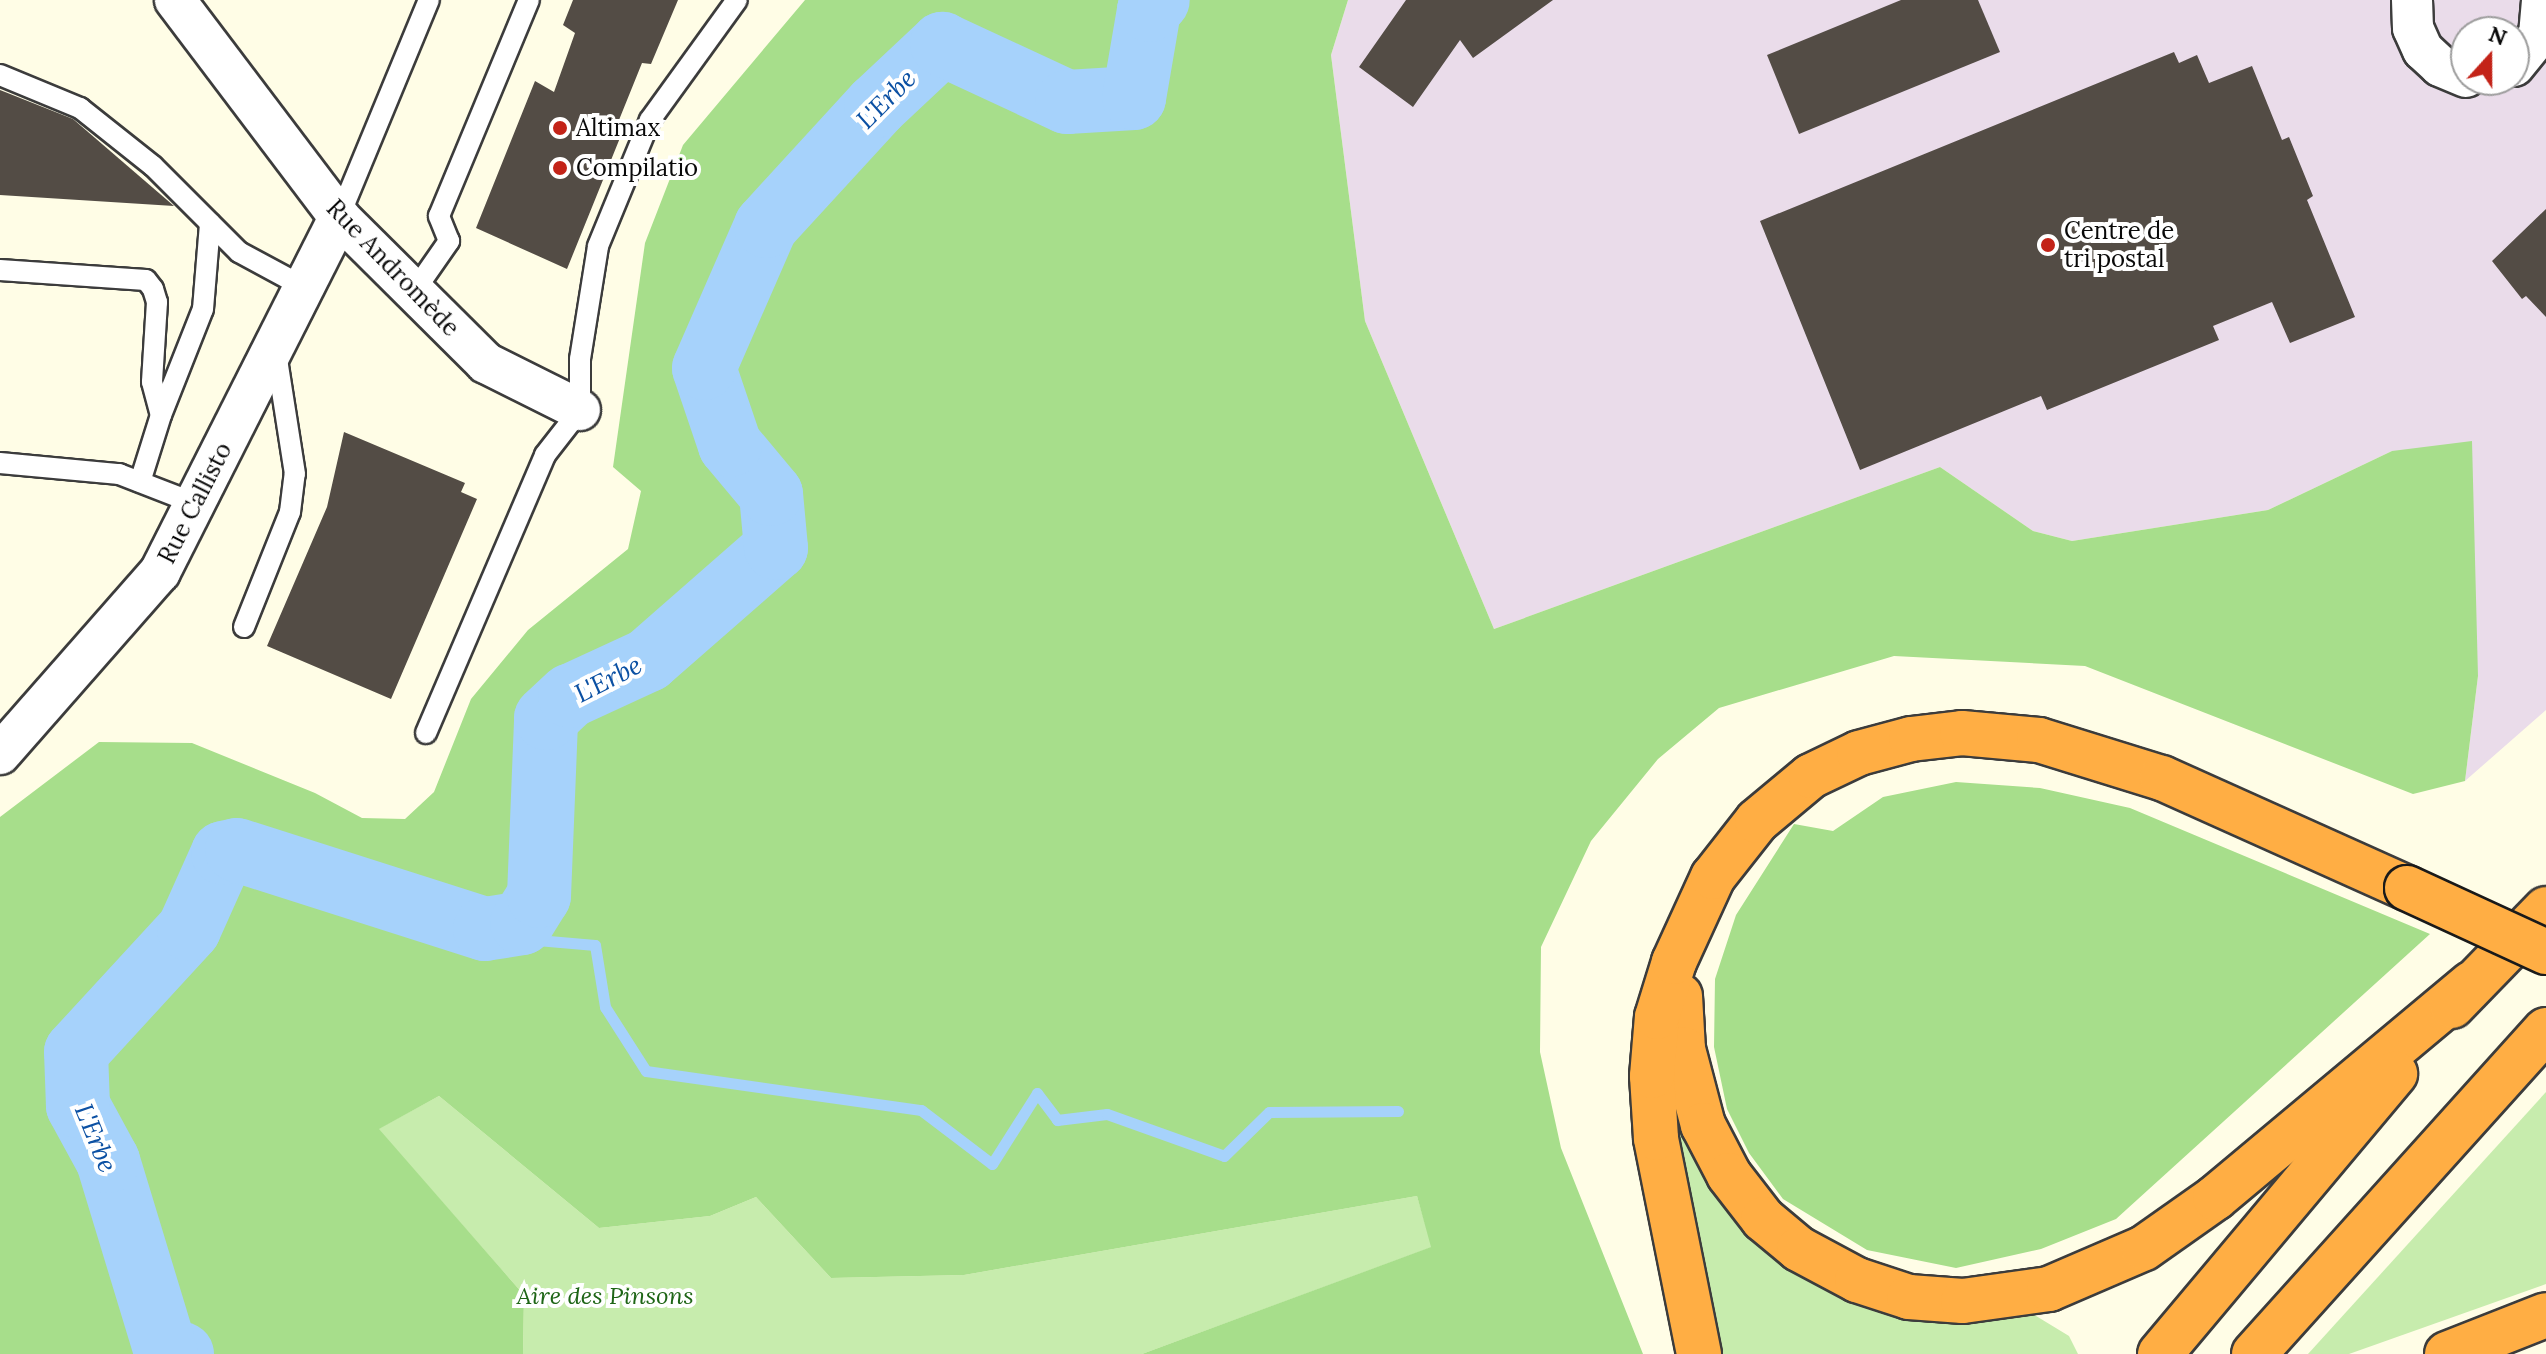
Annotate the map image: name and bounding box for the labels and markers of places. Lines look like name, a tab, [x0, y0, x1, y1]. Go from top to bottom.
place label: Altimax	[576, 114, 660, 142]
marker: Altimax	[551, 119, 569, 137]
place label: Compilatio	[576, 154, 698, 182]
marker: Compilatio	[551, 159, 569, 177]
place label: Centre de tri postal	[2064, 217, 2174, 273]
marker: Centre de tri postal	[2039, 236, 2057, 254]

